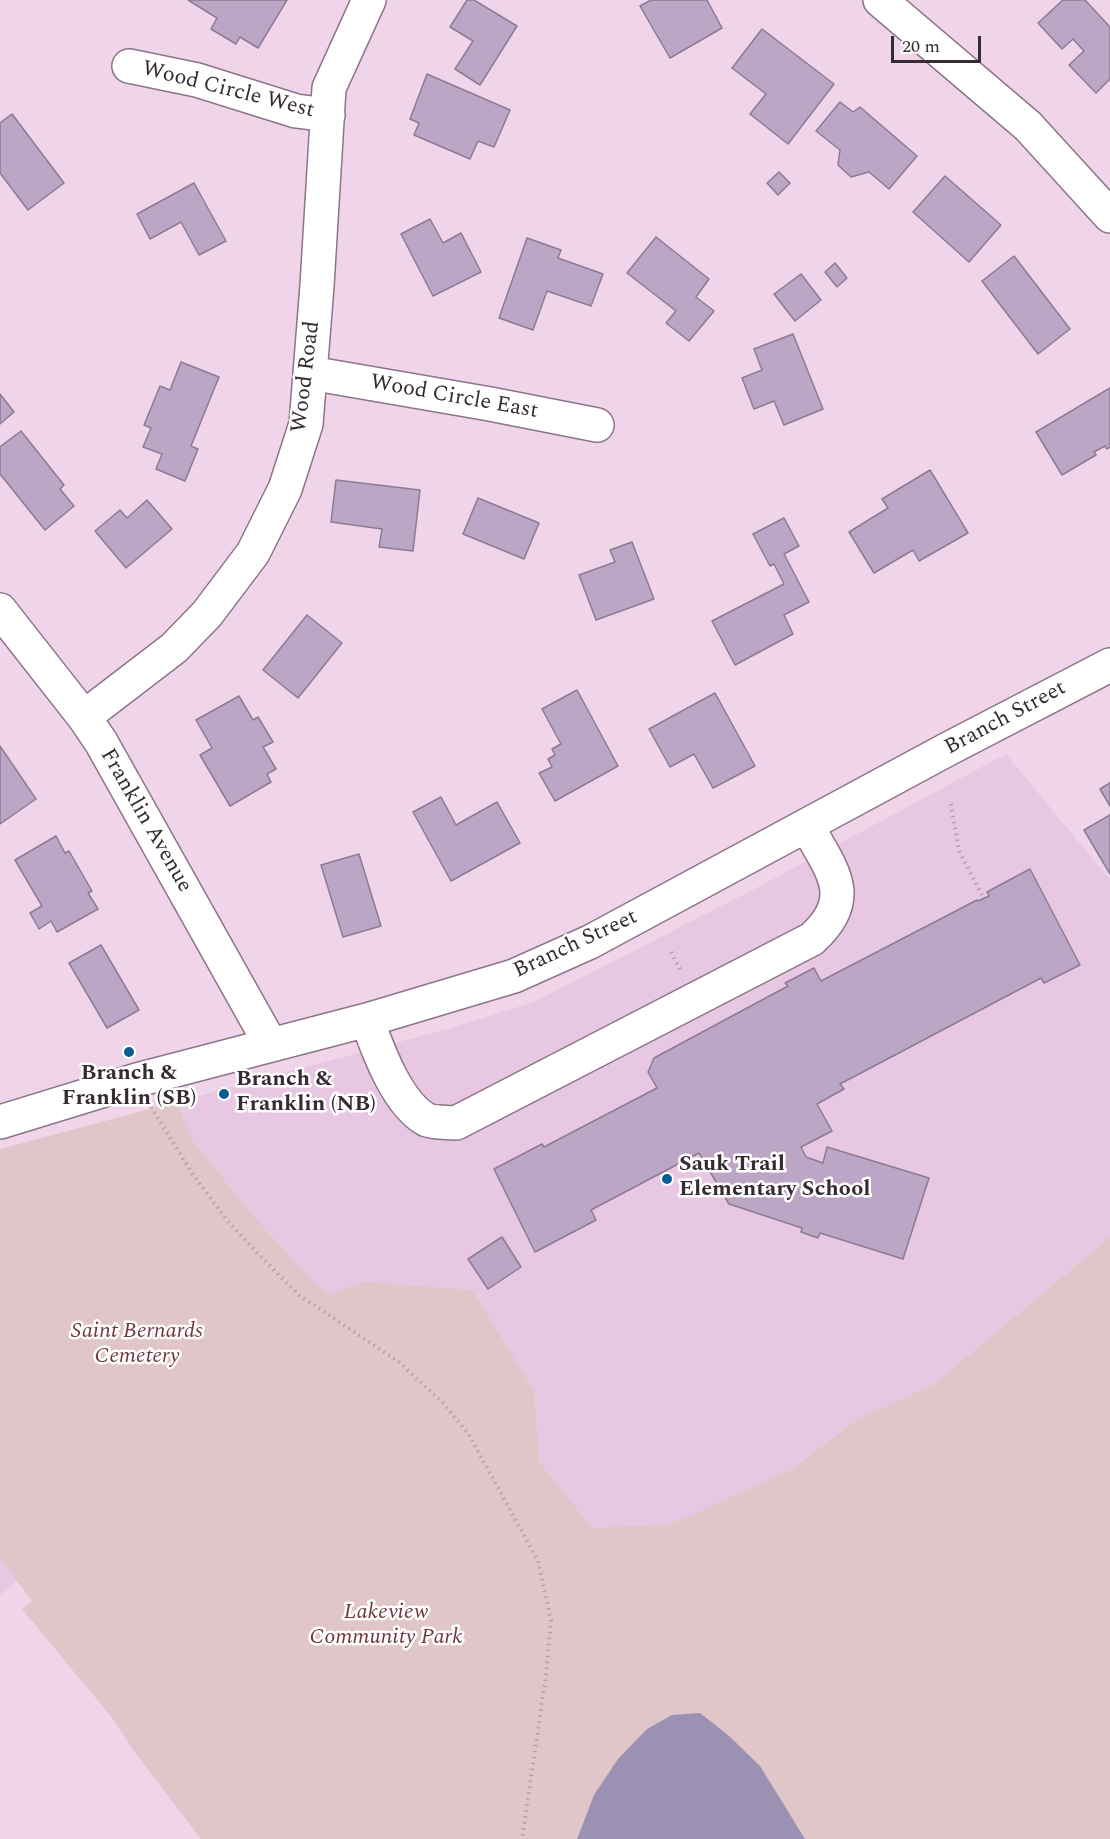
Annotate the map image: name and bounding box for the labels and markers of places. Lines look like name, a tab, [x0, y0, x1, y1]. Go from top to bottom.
marker: Branch & Franklin (SB)	[122, 1045, 136, 1059]
place label: Branch & Franklin (SB)	[62, 1062, 196, 1114]
place label: Branch & Franklin (NB)	[236, 1068, 376, 1120]
marker: Branch & Franklin (NB)	[217, 1087, 231, 1101]
place label: Sauk Trail Elementary School	[679, 1153, 870, 1204]
marker: Sauk Trail Elementary School	[660, 1172, 674, 1186]

